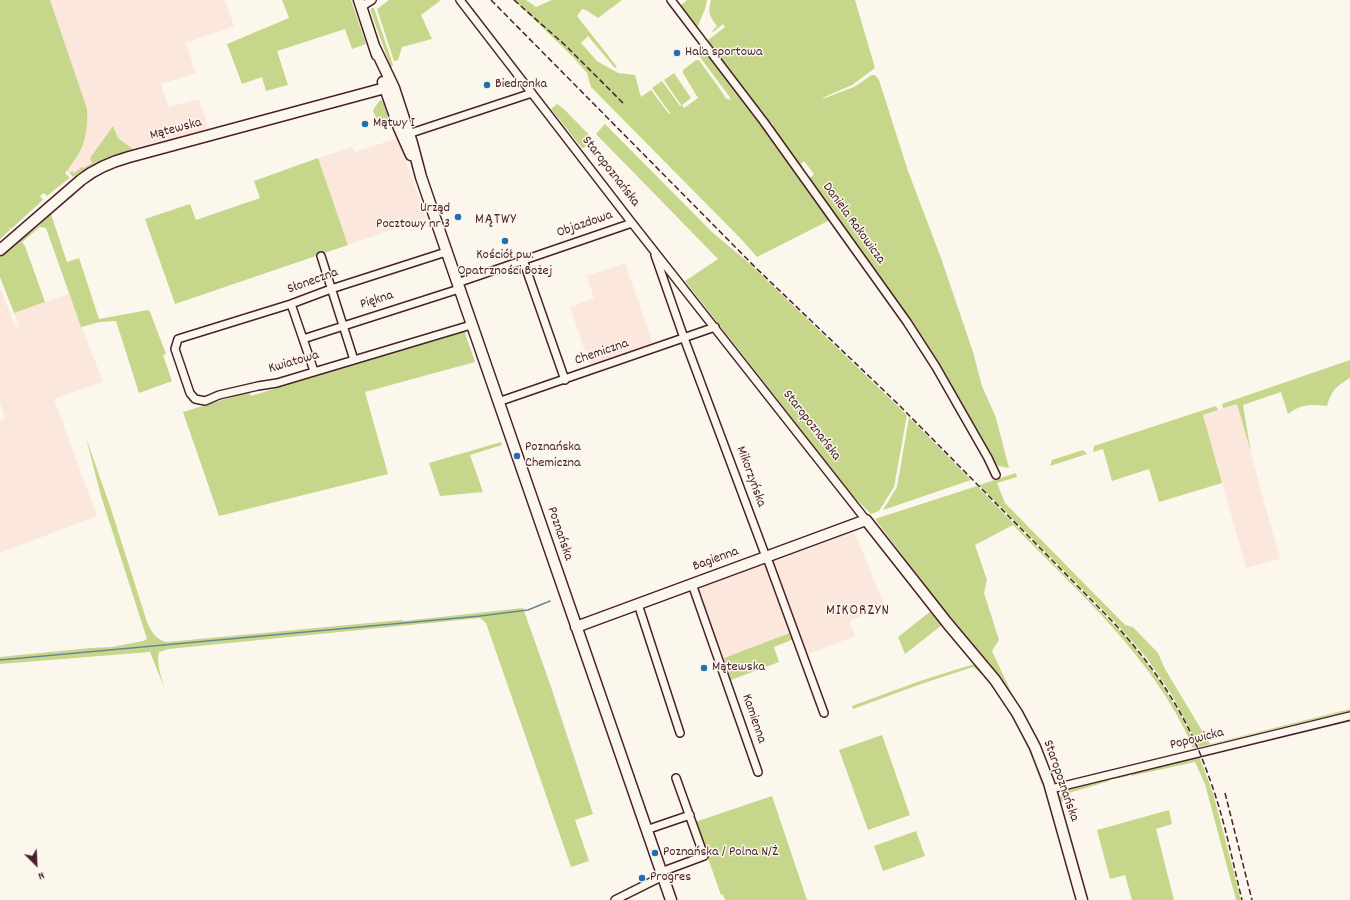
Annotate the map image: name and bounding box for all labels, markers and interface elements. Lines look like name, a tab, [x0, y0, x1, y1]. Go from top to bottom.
place label: Hala sportowa	[685, 45, 763, 61]
marker: Hala sportowa	[672, 48, 682, 58]
place label: Biedronka	[495, 77, 547, 93]
marker: Biedronka	[482, 80, 492, 90]
street label: Mątewska	[148, 115, 204, 145]
place label: Mątwy I	[373, 116, 415, 132]
marker: Mątwy I	[360, 119, 370, 129]
street label: Staropoznańska	[577, 133, 643, 211]
street label: Daniela Rakowicza	[818, 180, 888, 268]
place label: Urząd Pocztowy nr 3	[376, 201, 450, 234]
street label: Objazdowa	[555, 208, 615, 242]
marker: Urząd Pocztowy nr 3	[453, 212, 463, 222]
district label: MĄTWY	[475, 212, 517, 230]
marker: Kościół pw. Opatrzności Bożej	[500, 236, 510, 246]
place label: Kościół pw. Opatrzności Bożej	[458, 248, 552, 280]
street label: Słoneczna	[285, 265, 341, 299]
street label: Piękna	[358, 288, 396, 314]
street label: Chemiczna	[573, 336, 631, 370]
street label: Kwiatowa	[267, 348, 321, 378]
street label: Staropoznańska	[778, 387, 844, 465]
place label: Poznańska Chemiczna	[525, 440, 581, 472]
street label: Mikorzyńska	[731, 444, 769, 510]
marker: Poznańska Chemiczna	[512, 451, 522, 461]
street label: Poznańska	[542, 505, 576, 563]
street label: Bagienna	[691, 544, 741, 576]
district label: MIKORZYN	[826, 603, 890, 621]
place label: Mątewska	[712, 660, 765, 676]
marker: Mątewska	[699, 663, 709, 673]
street label: Kamienna	[737, 692, 769, 746]
street label: Popowicka	[1168, 725, 1226, 755]
street label: Staropoznańska	[1038, 738, 1082, 824]
north arrow	[16, 844, 56, 884]
place label: Poznańska / Polna N/Ż	[663, 845, 778, 861]
marker: Poznańska / Polna N/Ż	[650, 848, 660, 858]
text: N	[35, 867, 47, 883]
place label: Progres	[650, 870, 691, 886]
marker: Progres	[637, 873, 647, 883]

